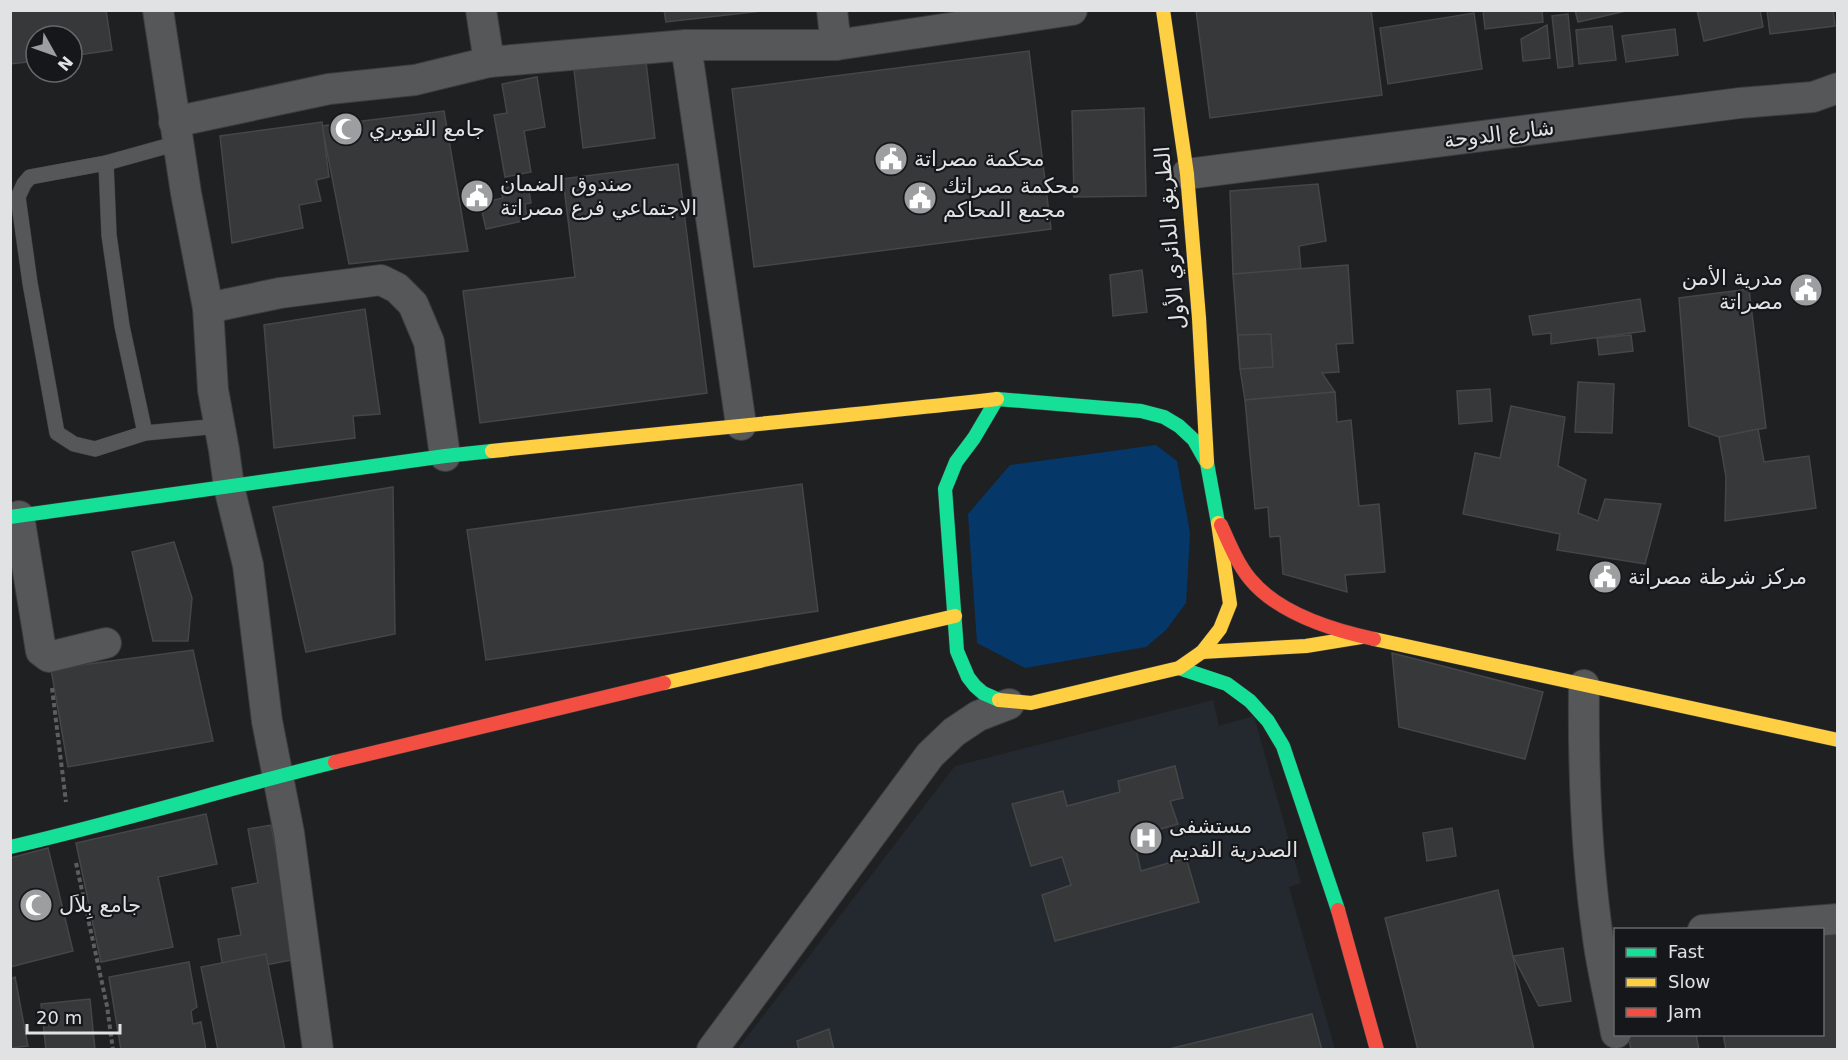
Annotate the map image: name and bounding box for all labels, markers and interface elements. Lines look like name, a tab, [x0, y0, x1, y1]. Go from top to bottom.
north arrow	[24, 24, 84, 84]
text: N	[54, 52, 77, 75]
mosque icon: جامع القويري	[328, 111, 364, 147]
street label: شارع الدوحة	[1442, 115, 1556, 153]
place label: جامع القويري	[369, 117, 485, 141]
public building icon: محكمة مصراتة	[873, 141, 909, 177]
street label: الطريق الدائري الأول	[1149, 145, 1190, 331]
place label: محكمة مصراتة	[914, 147, 1044, 171]
place label: صندوق الضمان الاجتماعي فرع مصراتة	[500, 172, 697, 220]
place label: محكمة مصراتك مجمع المحاكم	[943, 174, 1080, 223]
public building icon: صندوق الضمان الاجتماعي فرع مصراتة	[459, 178, 495, 214]
public building icon: محكمة مصراتك مجمع المحاكم	[902, 180, 938, 216]
place label: مدرية الأمن مصراتة	[1682, 265, 1783, 314]
public building icon: مدرية الأمن مصراتة	[1788, 272, 1824, 308]
public building icon: مركز شرطة مصراتة	[1587, 559, 1623, 595]
place label: مركز شرطة مصراتة	[1628, 565, 1807, 589]
place label: مستشفى الصدرية القديم	[1169, 814, 1298, 863]
hospital icon: مستشفى الصدرية القديم	[1128, 820, 1164, 856]
mosque icon: جامع بِلاَل	[18, 887, 54, 923]
place label: جامع بِلاَل	[59, 893, 141, 919]
legend	[1614, 928, 1824, 1036]
text: Fast	[1668, 941, 1704, 962]
text: Slow	[1668, 971, 1710, 992]
scale bar	[27, 997, 120, 1035]
text: Jam	[1667, 1001, 1702, 1022]
text: 20 m	[36, 1007, 82, 1028]

